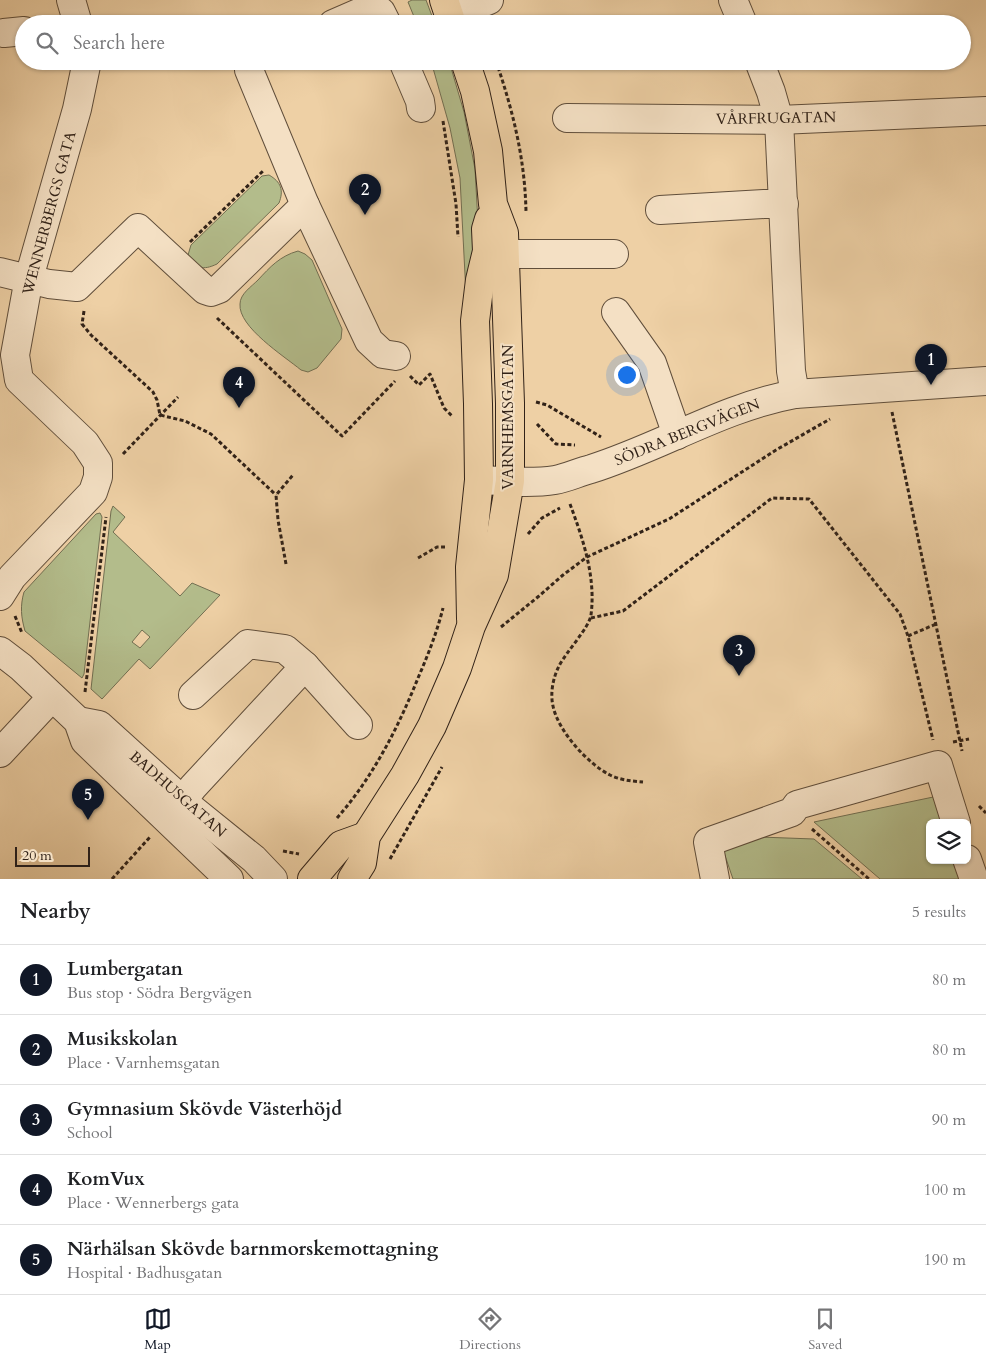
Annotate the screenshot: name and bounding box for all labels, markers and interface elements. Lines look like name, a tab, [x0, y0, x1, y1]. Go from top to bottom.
search box	[15, 15, 971, 70]
icon: search	[33, 29, 61, 57]
text: Search here	[73, 30, 165, 56]
street label: VÅRFRUGATAN	[716, 107, 837, 129]
street label: WENNERBERGS GATA	[17, 129, 81, 298]
pin: 2	[349, 174, 381, 215]
street label: VARNHEMSGATAN	[498, 344, 518, 490]
pin: 1	[915, 344, 947, 385]
your location	[614, 362, 640, 388]
pin: 4	[223, 367, 255, 408]
street label: SÖDRA BERGVÄGEN	[611, 394, 763, 470]
pin: 3	[723, 635, 755, 676]
street label: BADHUSGATAN	[125, 746, 231, 842]
pin: 5	[72, 779, 104, 820]
map controls	[926, 819, 971, 864]
button: layers	[926, 819, 971, 864]
scale bar	[15, 844, 90, 867]
text: 20 m	[22, 846, 52, 865]
text: Nearby	[20, 897, 91, 926]
text: 5 results	[912, 901, 966, 923]
text: Lumbergatan	[67, 956, 183, 982]
text: 1	[32, 969, 40, 991]
text: 80 m	[932, 969, 966, 991]
text: Bus stop · Södra Bergvägen	[67, 982, 252, 1004]
text: Musikskolan	[67, 1026, 178, 1052]
text: 2	[32, 1039, 40, 1061]
text: 80 m	[932, 1039, 966, 1061]
text: Place · Varnhemsgatan	[67, 1052, 220, 1074]
text: Gymnasium Skövde Västerhöjd	[67, 1096, 342, 1122]
text: 3	[32, 1109, 40, 1131]
text: 90 m	[932, 1109, 966, 1131]
text: School	[67, 1122, 112, 1144]
text: KomVux	[67, 1166, 145, 1192]
text: 4	[32, 1179, 40, 1201]
text: 100 m	[924, 1179, 966, 1201]
text: Place · Wennerbergs gata	[67, 1192, 239, 1214]
text: Närhälsan Skövde barnmorskemottagning	[67, 1236, 438, 1262]
text: 5	[32, 1249, 40, 1271]
text: 190 m	[924, 1249, 966, 1271]
text: Hospital · Badhusgatan	[67, 1262, 222, 1284]
tab: Map	[144, 1305, 172, 1354]
tab: Directions	[459, 1305, 521, 1354]
tab: Saved	[808, 1305, 842, 1354]

